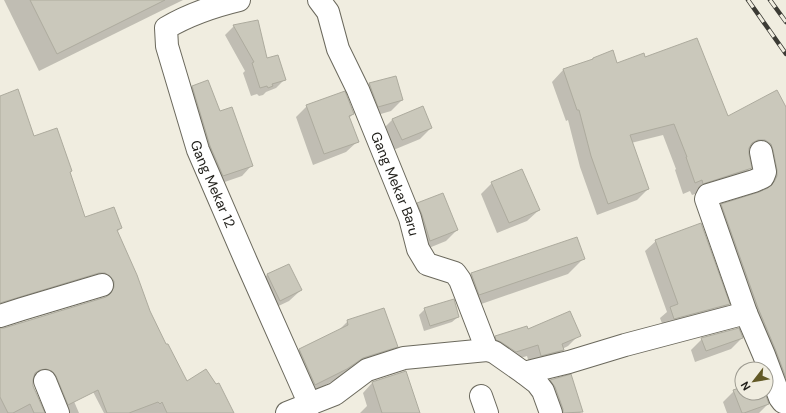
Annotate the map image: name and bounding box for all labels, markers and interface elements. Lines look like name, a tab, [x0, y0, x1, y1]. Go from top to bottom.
street label: Gang Mekar Baru	[367, 129, 423, 238]
street label: Gang Mekar 12	[187, 138, 240, 230]
north arrow	[734, 361, 774, 401]
text: N	[737, 379, 753, 393]

